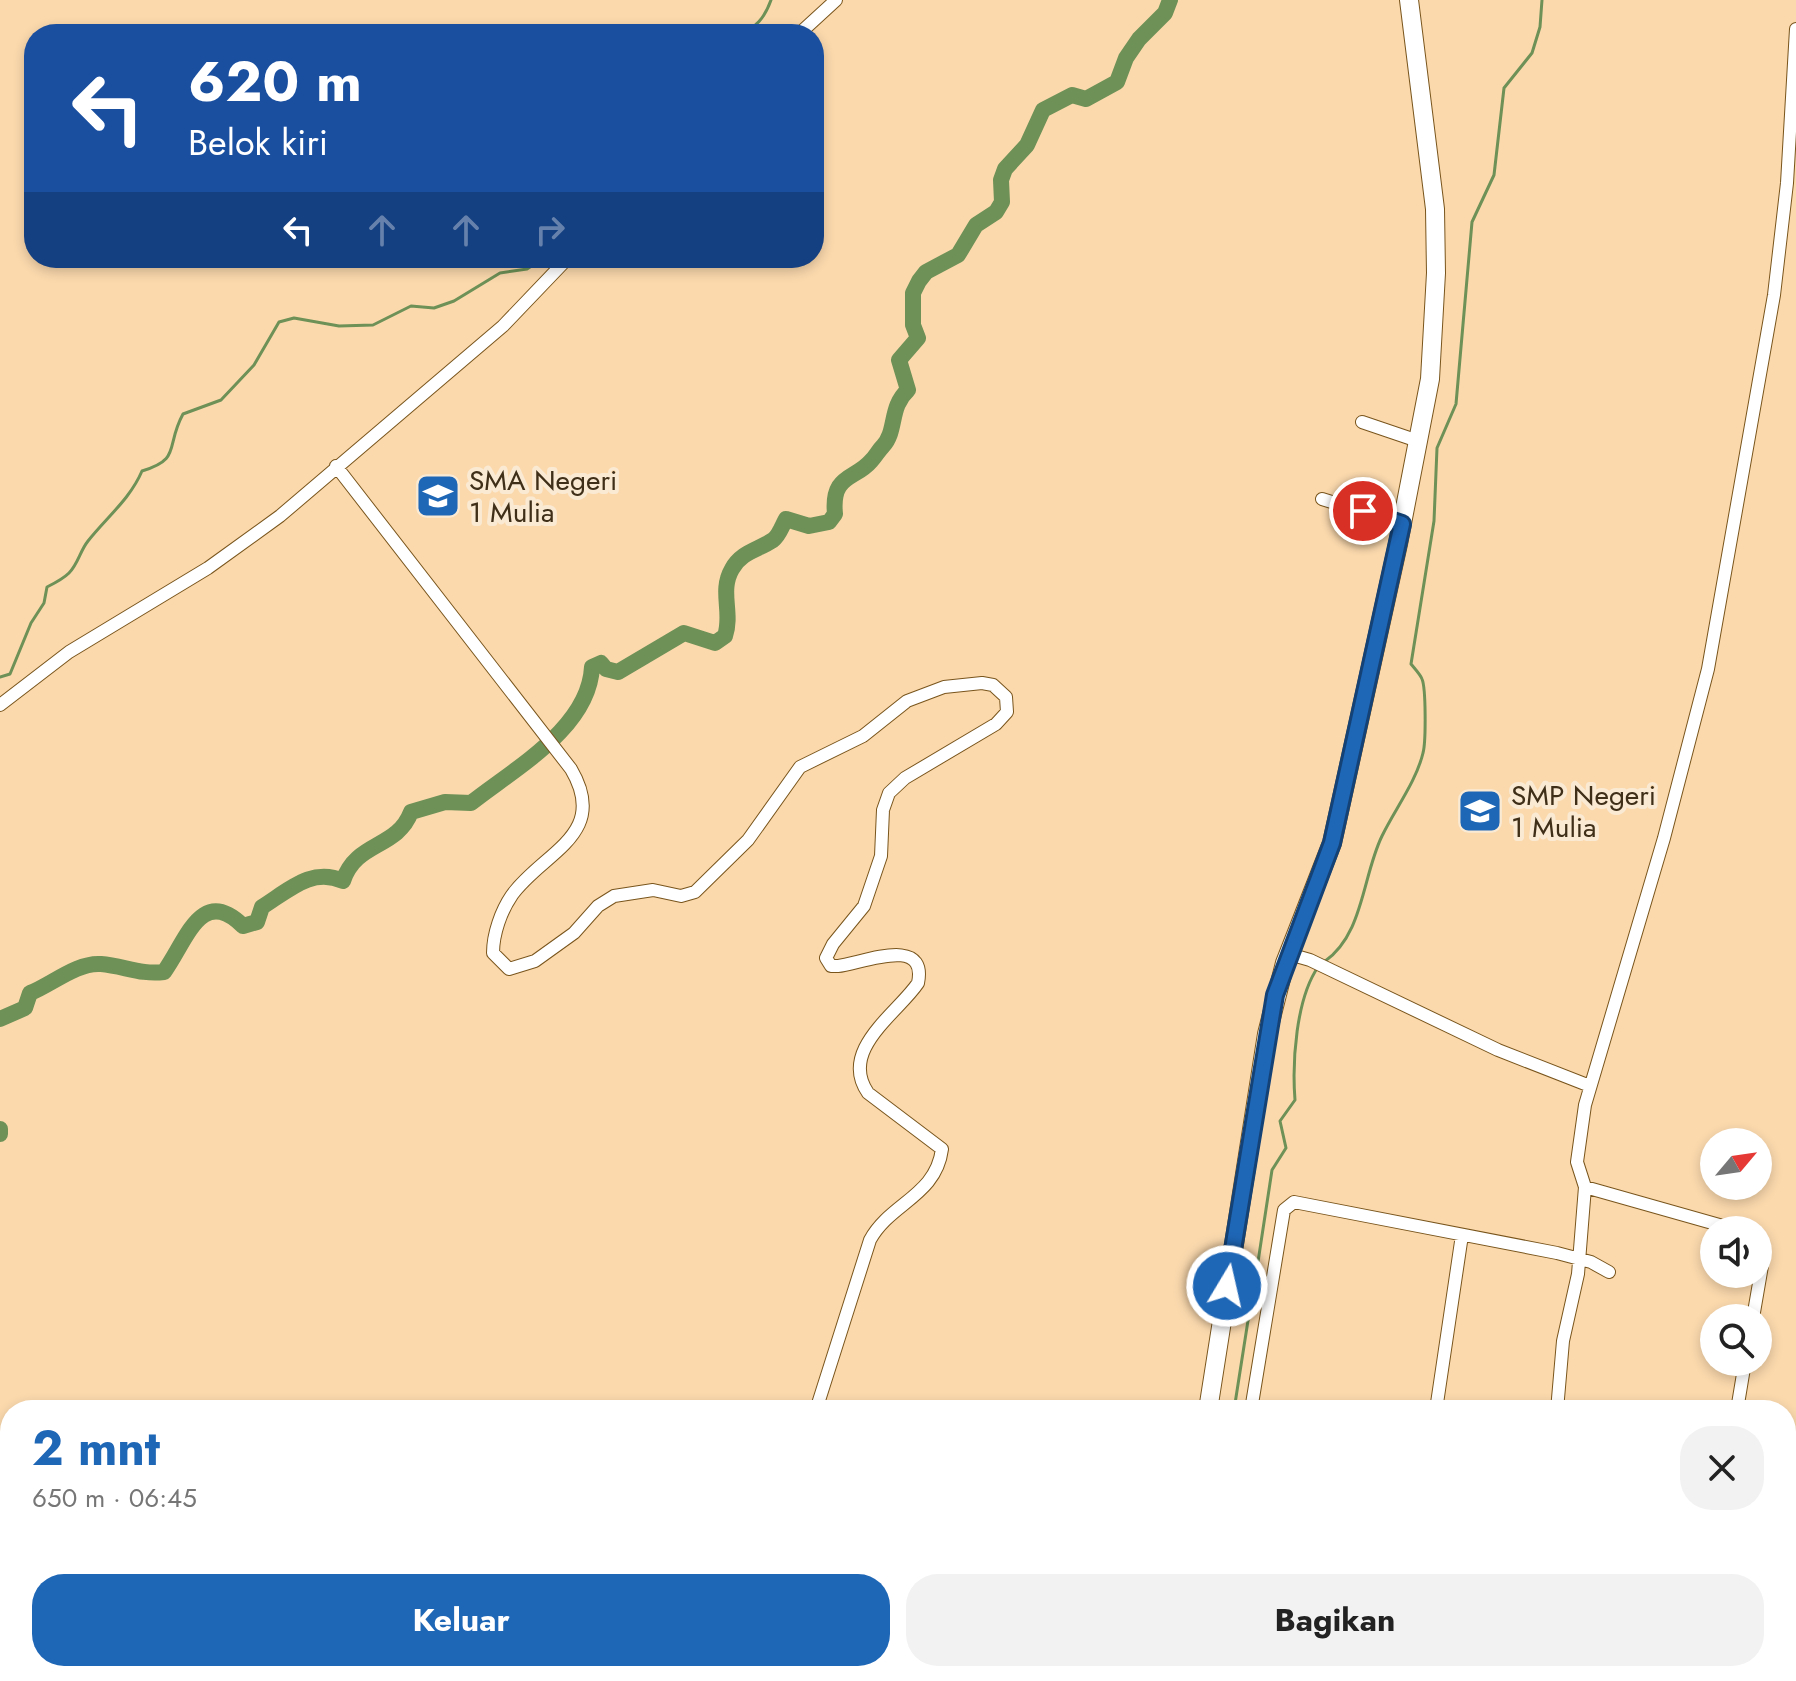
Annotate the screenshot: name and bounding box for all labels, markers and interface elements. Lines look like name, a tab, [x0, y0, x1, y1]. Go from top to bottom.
text: 620 m	[188, 41, 362, 122]
icon: left	[56, 56, 160, 160]
text: Belok kiri	[188, 116, 328, 168]
icon: left	[276, 208, 320, 252]
icon: ahead	[360, 208, 404, 252]
icon: ahead	[444, 208, 488, 252]
icon: right	[528, 208, 572, 252]
place label: SMA Negeri 1 Mulia	[469, 460, 617, 533]
school or university icon: SMA Negeri 1 Mulia	[414, 472, 462, 520]
pin	[1329, 477, 1397, 545]
icon: arrive	[1341, 489, 1385, 533]
place label: SMP Negeri 1 Mulia	[1511, 775, 1656, 848]
school or university icon: SMP Negeri 1 Mulia	[1456, 787, 1504, 835]
north arrow	[1700, 1128, 1772, 1200]
map controls	[1700, 1128, 1772, 1376]
button: sound	[1700, 1216, 1772, 1288]
position arrow	[1185, 1244, 1269, 1328]
button: search	[1700, 1304, 1772, 1376]
text: 2 mnt	[32, 1414, 160, 1483]
button: close	[1680, 1426, 1764, 1510]
text: 650 m · 06:45	[32, 1479, 197, 1517]
button: Keluar	[32, 1574, 890, 1666]
button: Bagikan	[906, 1574, 1764, 1666]

